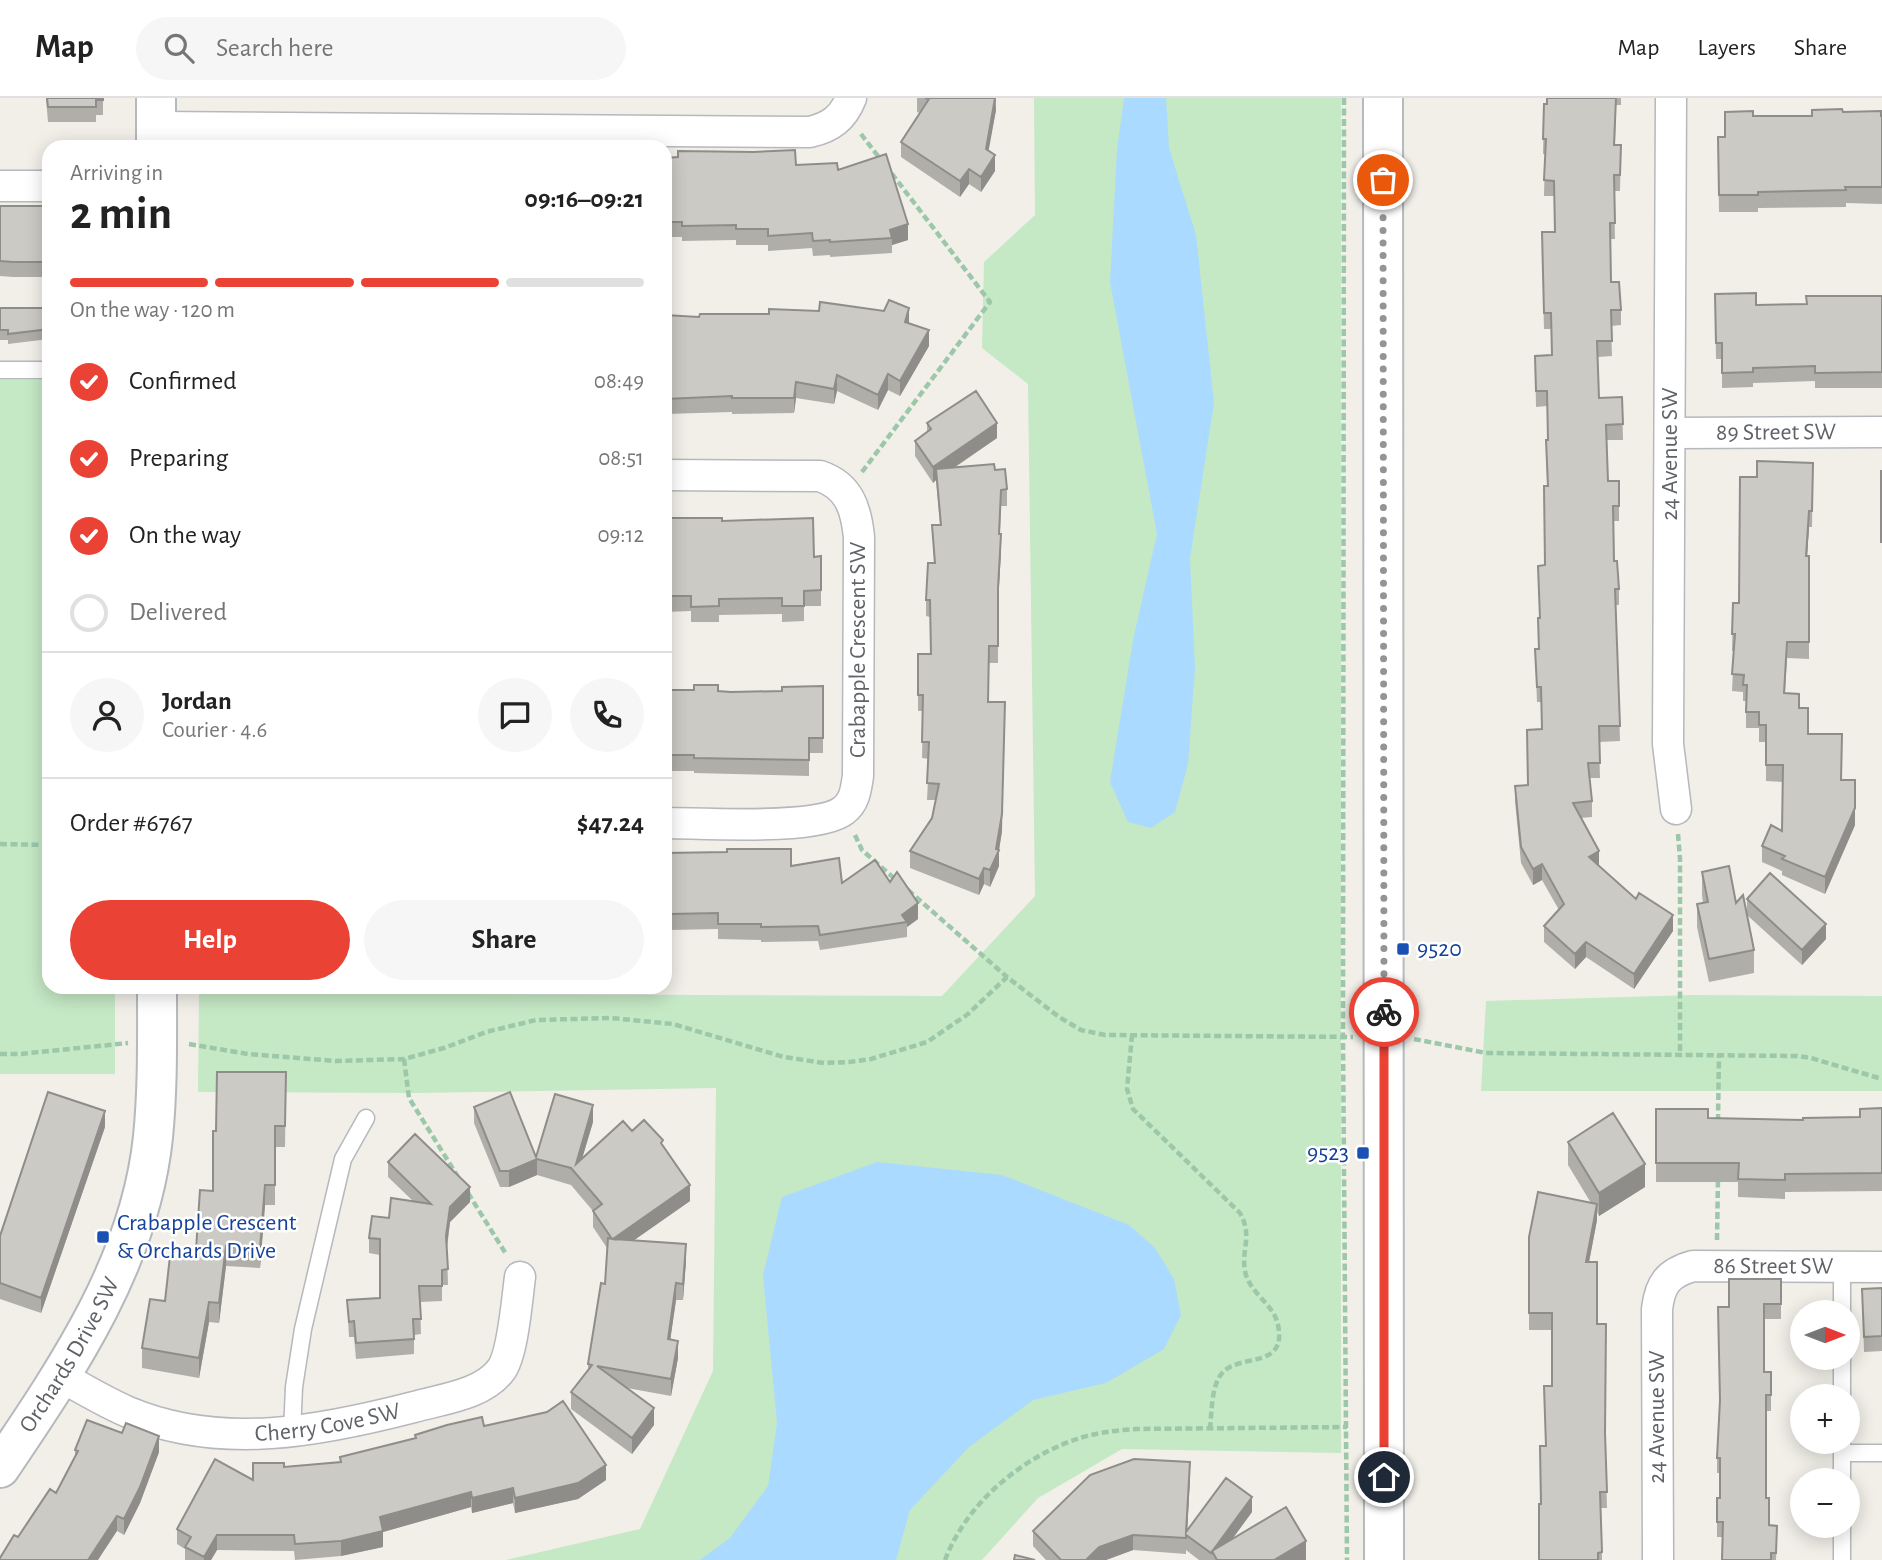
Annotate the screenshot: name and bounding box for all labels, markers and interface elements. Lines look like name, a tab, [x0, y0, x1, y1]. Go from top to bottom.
search box	[136, 17, 626, 80]
icon: search	[160, 29, 198, 67]
text: Map	[35, 31, 94, 64]
text: Search here	[216, 35, 334, 61]
text: Map	[1617, 36, 1659, 60]
text: Layers	[1697, 36, 1756, 60]
text: Share	[1794, 36, 1847, 60]
pin	[1353, 150, 1413, 210]
icon: bag	[1364, 161, 1402, 199]
text: Arriving in	[70, 162, 163, 185]
text: 09:16–09:21	[524, 186, 644, 212]
text: 2 min	[70, 191, 172, 237]
text: On the way · 120 m	[70, 299, 235, 322]
icon: check	[70, 363, 108, 401]
text: Confirmed	[129, 368, 237, 394]
text: 08:49	[594, 370, 644, 393]
street label: 24 Avenue SW	[1658, 387, 1682, 521]
street label: 89 Street SW	[1716, 420, 1837, 445]
icon: check	[70, 440, 108, 478]
text: Preparing	[129, 445, 228, 471]
text: 08:51	[598, 447, 644, 470]
icon: check	[70, 517, 108, 555]
text: On the way	[129, 522, 241, 548]
text: 09:12	[597, 524, 644, 547]
street label: Crabapple Crescent SW	[846, 541, 870, 758]
text: Delivered	[129, 599, 227, 625]
button: person	[70, 678, 144, 752]
button: chat	[478, 678, 552, 752]
button: phone	[570, 678, 644, 752]
text: Jordan	[162, 688, 232, 714]
text: Courier · 4.6	[162, 719, 267, 742]
text: Order #6767	[70, 810, 193, 836]
text: $47.24	[577, 810, 644, 836]
button: Help	[70, 900, 350, 980]
button: Share	[364, 900, 644, 980]
place label: 9520	[1417, 937, 1462, 961]
marker: 9520	[1395, 941, 1411, 957]
courier	[1349, 977, 1419, 1047]
icon: bike	[1365, 993, 1403, 1031]
place label: 9523	[1307, 1141, 1349, 1165]
marker: 9523	[1355, 1145, 1371, 1161]
place label: Crabapple Crescent & Orchards Drive	[117, 1211, 297, 1263]
marker: Crabapple Crescent & Orchards Drive	[95, 1229, 111, 1245]
street label: 86 Street SW	[1713, 1254, 1834, 1279]
street label: Orchards Drive SW	[15, 1273, 124, 1437]
north arrow	[1790, 1300, 1860, 1370]
map controls	[1790, 1300, 1860, 1538]
street label: 24 Avenue SW	[1645, 1350, 1669, 1484]
button: +	[1790, 1384, 1860, 1454]
street label: Cherry Cove SW	[254, 1399, 403, 1446]
pin	[1354, 1447, 1414, 1507]
icon: home	[1365, 1458, 1403, 1496]
button: −	[1790, 1468, 1860, 1538]

